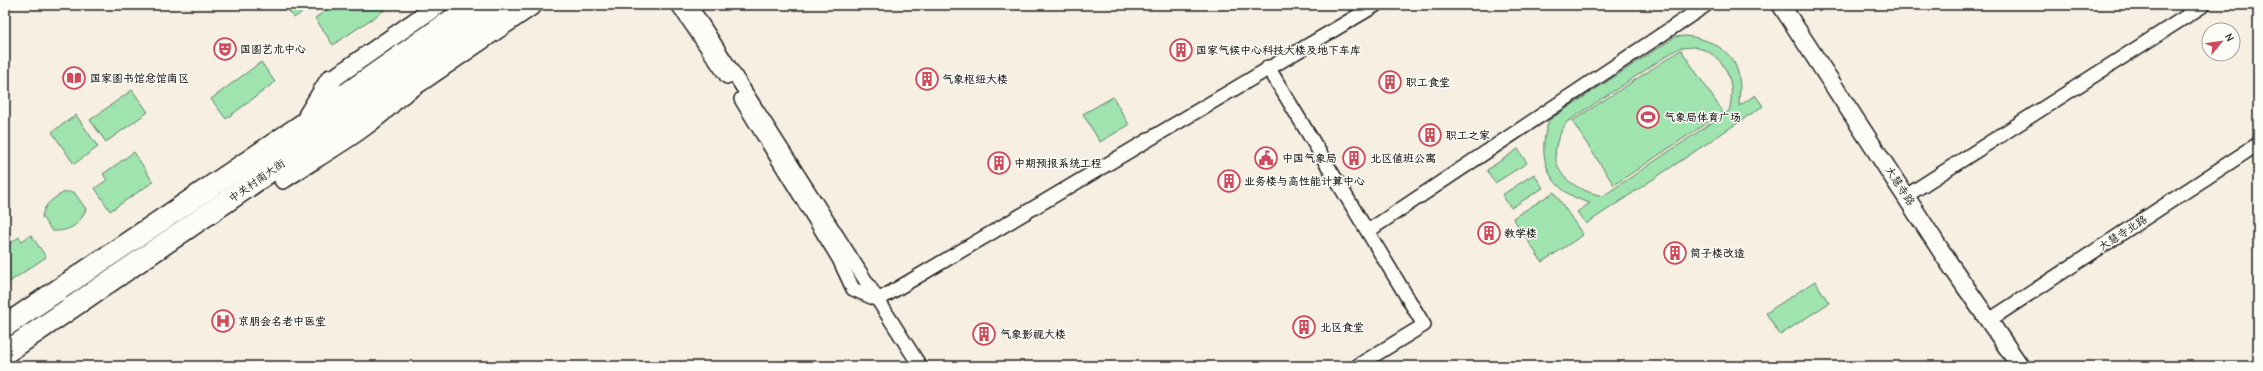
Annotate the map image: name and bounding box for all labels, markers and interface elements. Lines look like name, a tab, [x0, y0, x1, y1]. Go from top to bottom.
north arrow	[2201, 22, 2241, 62]
text: N	[2222, 31, 2237, 44]
theatre icon: 国图艺术中心	[212, 36, 238, 62]
building icon: 国家气候中心科技大楼及地下车库	[1168, 37, 1194, 63]
place label: 国图艺术中心	[240, 43, 306, 56]
place label: 国家气候中心科技大楼及地下车库	[1196, 44, 1361, 57]
library icon: 国家图书馆总馆南区	[61, 65, 87, 91]
building icon: 气象枢纽大楼	[914, 66, 940, 92]
building icon: 职工食堂	[1377, 69, 1403, 95]
place label: 国家图书馆总馆南区	[90, 72, 189, 85]
place label: 气象枢纽大楼	[942, 73, 1008, 86]
place label: 职工食堂	[1406, 76, 1450, 89]
sports icon: 气象局体育广场	[1635, 104, 1661, 130]
place label: 气象局体育广场	[1664, 111, 1741, 124]
building icon: 职工之家	[1417, 122, 1443, 148]
place label: 职工之家	[1446, 129, 1490, 142]
public building icon: 中国气象局	[1253, 145, 1279, 171]
building icon: 北区值班公寓	[1341, 145, 1367, 171]
building icon: 中期预报系统工程	[986, 150, 1012, 176]
place label: 中国气象局	[1282, 152, 1337, 165]
place label: 北区值班公寓	[1370, 152, 1436, 165]
street label: 中关村南大街	[226, 156, 289, 205]
place label: 中期预报系统工程	[1014, 157, 1102, 170]
street label: 大慧寺路	[1883, 164, 1917, 208]
building icon: 业务楼与高性能计算中心	[1216, 168, 1242, 194]
place label: 业务楼与高性能计算中心	[1244, 175, 1365, 188]
street label: 大慧寺北路	[2096, 213, 2150, 253]
building icon: 教学楼	[1476, 220, 1502, 246]
place label: 教学楼	[1504, 227, 1537, 240]
building icon: 筒子楼改造	[1662, 240, 1688, 266]
place label: 筒子楼改造	[1690, 247, 1745, 260]
hospital icon: 京朋会名老中医堂	[210, 308, 236, 334]
building icon: 北区食堂	[1291, 314, 1317, 340]
place label: 京朋会名老中医堂	[238, 315, 326, 328]
building icon: 气象影视大楼	[971, 321, 997, 347]
place label: 北区食堂	[1320, 321, 1364, 334]
place label: 气象影视大楼	[1000, 328, 1066, 341]

